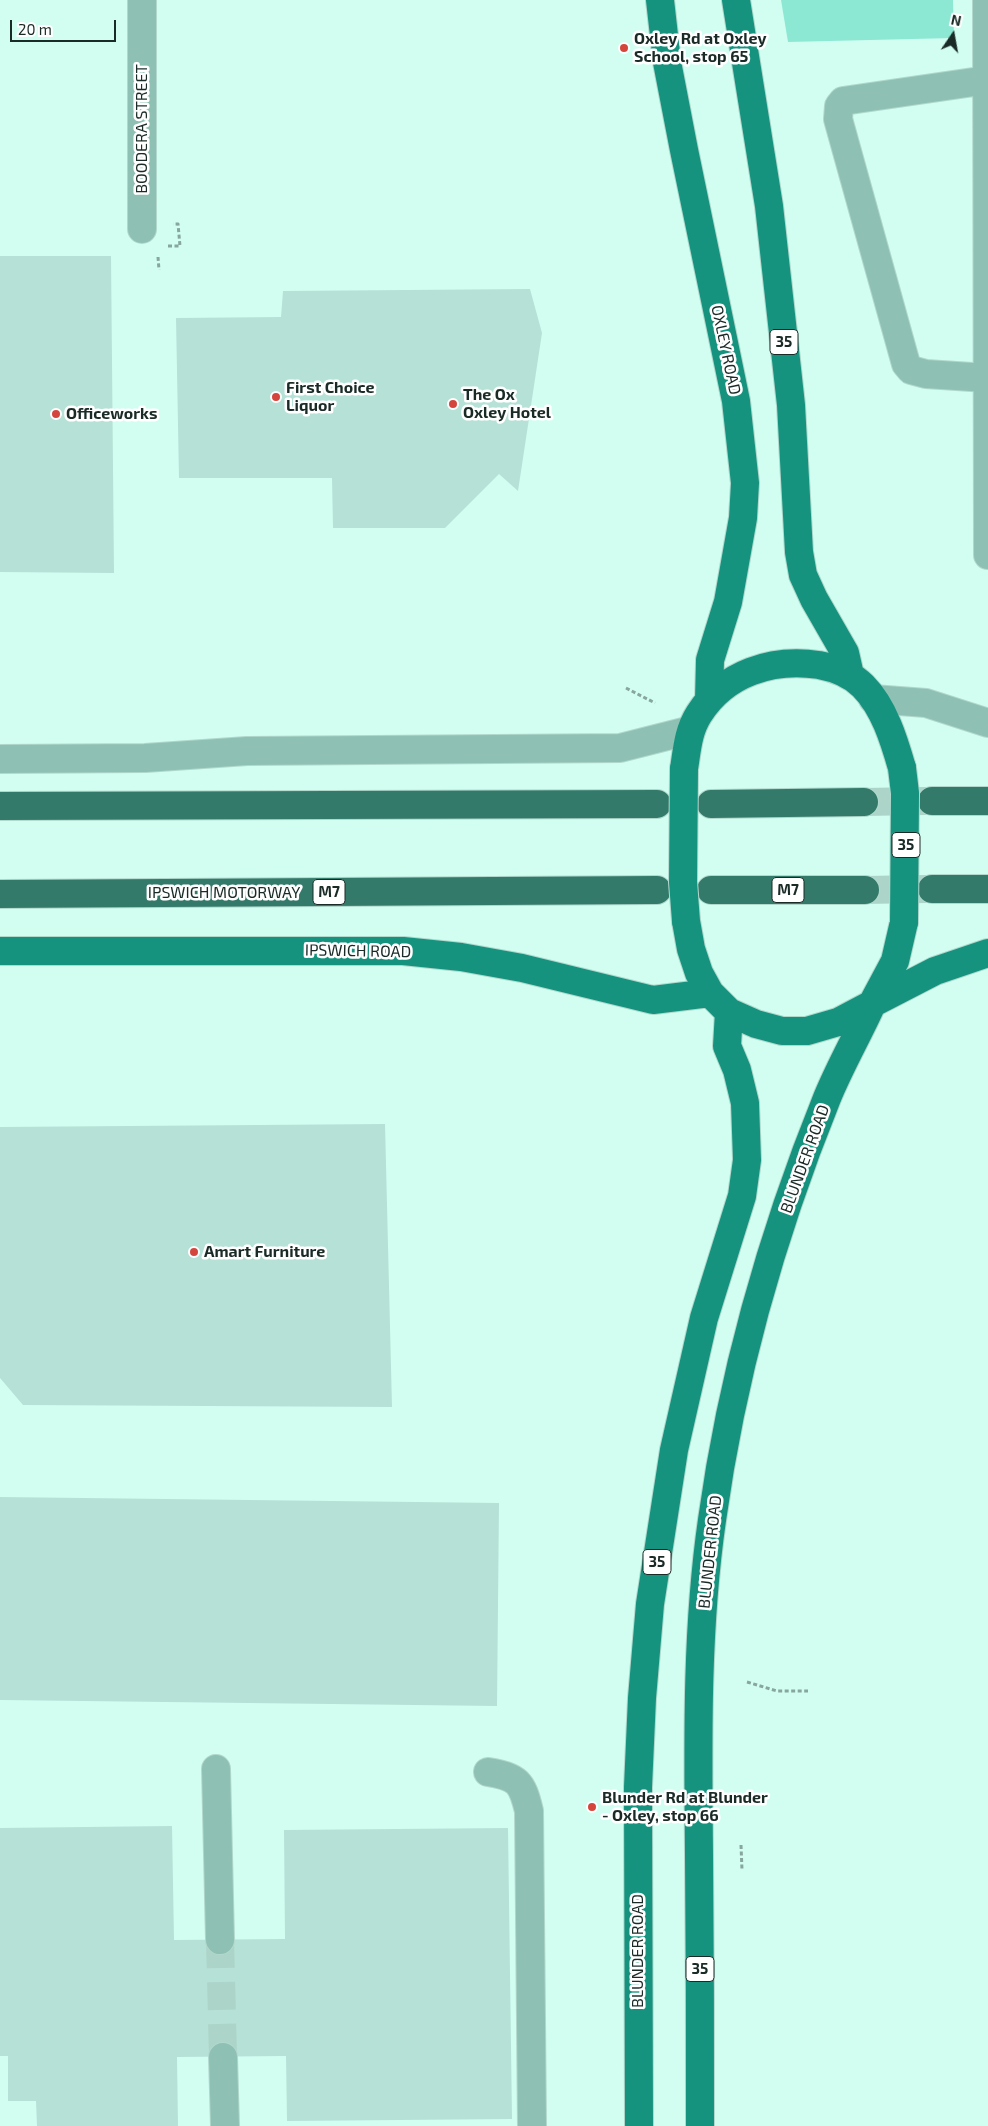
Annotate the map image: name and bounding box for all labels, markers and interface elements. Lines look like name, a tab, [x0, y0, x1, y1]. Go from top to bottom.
scale bar	[12, 10, 119, 42]
north arrow	[928, 10, 978, 60]
text: N	[950, 10, 963, 29]
text: 20 m	[18, 20, 52, 38]
place label: Oxley Rd at Oxley School, stop 65	[634, 29, 767, 67]
marker: Oxley Rd at Oxley School, stop 65	[618, 42, 630, 54]
street label: BOODERA STREET	[132, 64, 152, 194]
street label: OXLEY ROAD	[707, 303, 745, 397]
road number: 35	[770, 330, 798, 354]
place label: First Choice Liquor	[286, 378, 375, 416]
place label: The Ox Oxley Hotel	[463, 385, 551, 423]
marker: First Choice Liquor	[270, 391, 282, 403]
marker: The Ox Oxley Hotel	[447, 398, 459, 410]
place label: Officeworks	[66, 404, 158, 424]
marker: Officeworks	[50, 408, 62, 420]
road number: 35	[892, 832, 920, 858]
road number: M7	[772, 878, 804, 902]
road number: M7	[313, 880, 345, 904]
street label: IPSWICH MOTORWAY	[148, 883, 300, 903]
street label: IPSWICH ROAD	[305, 940, 411, 962]
street label: BLUNDER ROAD	[776, 1102, 834, 1216]
place label: Amart Furniture	[204, 1242, 325, 1262]
marker: Amart Furniture	[188, 1246, 200, 1258]
street label: BLUNDER ROAD	[694, 1494, 726, 1610]
road number: 35	[643, 1550, 671, 1574]
place label: Blunder Rd at Blunder - Oxley, stop 66	[602, 1788, 768, 1826]
marker: Blunder Rd at Blunder - Oxley, stop 66	[586, 1801, 598, 1813]
street label: BLUNDER ROAD	[628, 1894, 648, 2008]
road number: 35	[686, 1956, 714, 1982]

